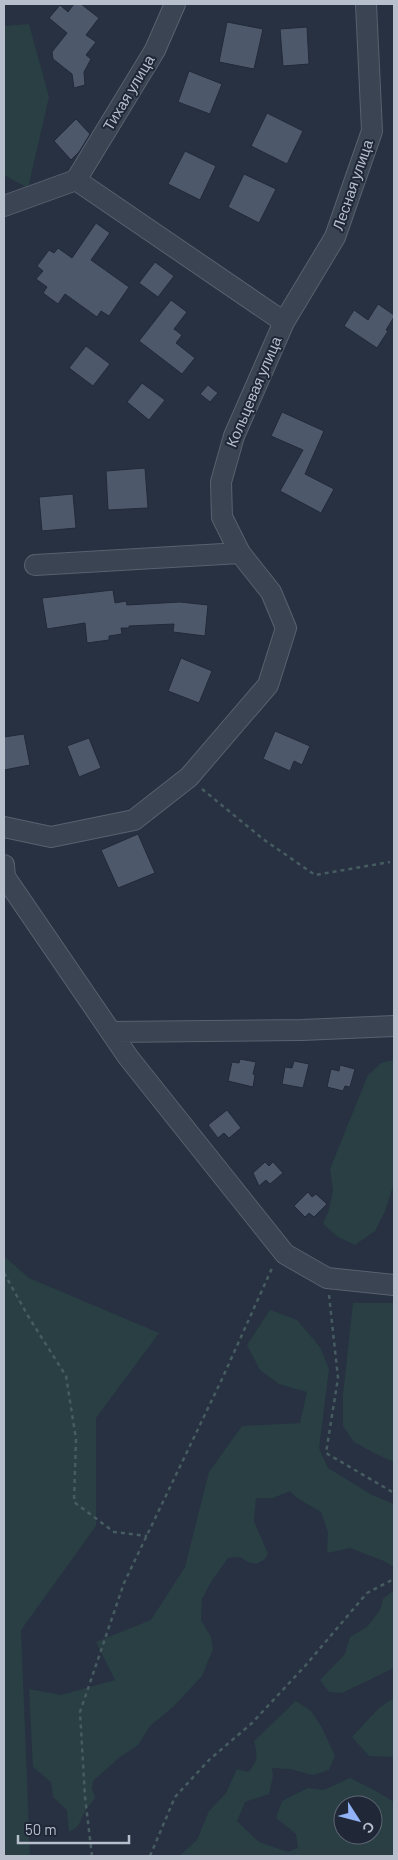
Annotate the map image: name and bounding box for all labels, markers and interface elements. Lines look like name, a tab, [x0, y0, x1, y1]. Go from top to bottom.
street label: Тихая улица	[99, 51, 158, 134]
street label: Лесная улица	[328, 136, 376, 232]
street label: Кольцевая улица	[222, 333, 285, 450]
north arrow	[333, 1795, 383, 1845]
scale bar	[18, 1812, 129, 1844]
text: С	[359, 1819, 379, 1837]
text: 50 m	[25, 1820, 57, 1838]

